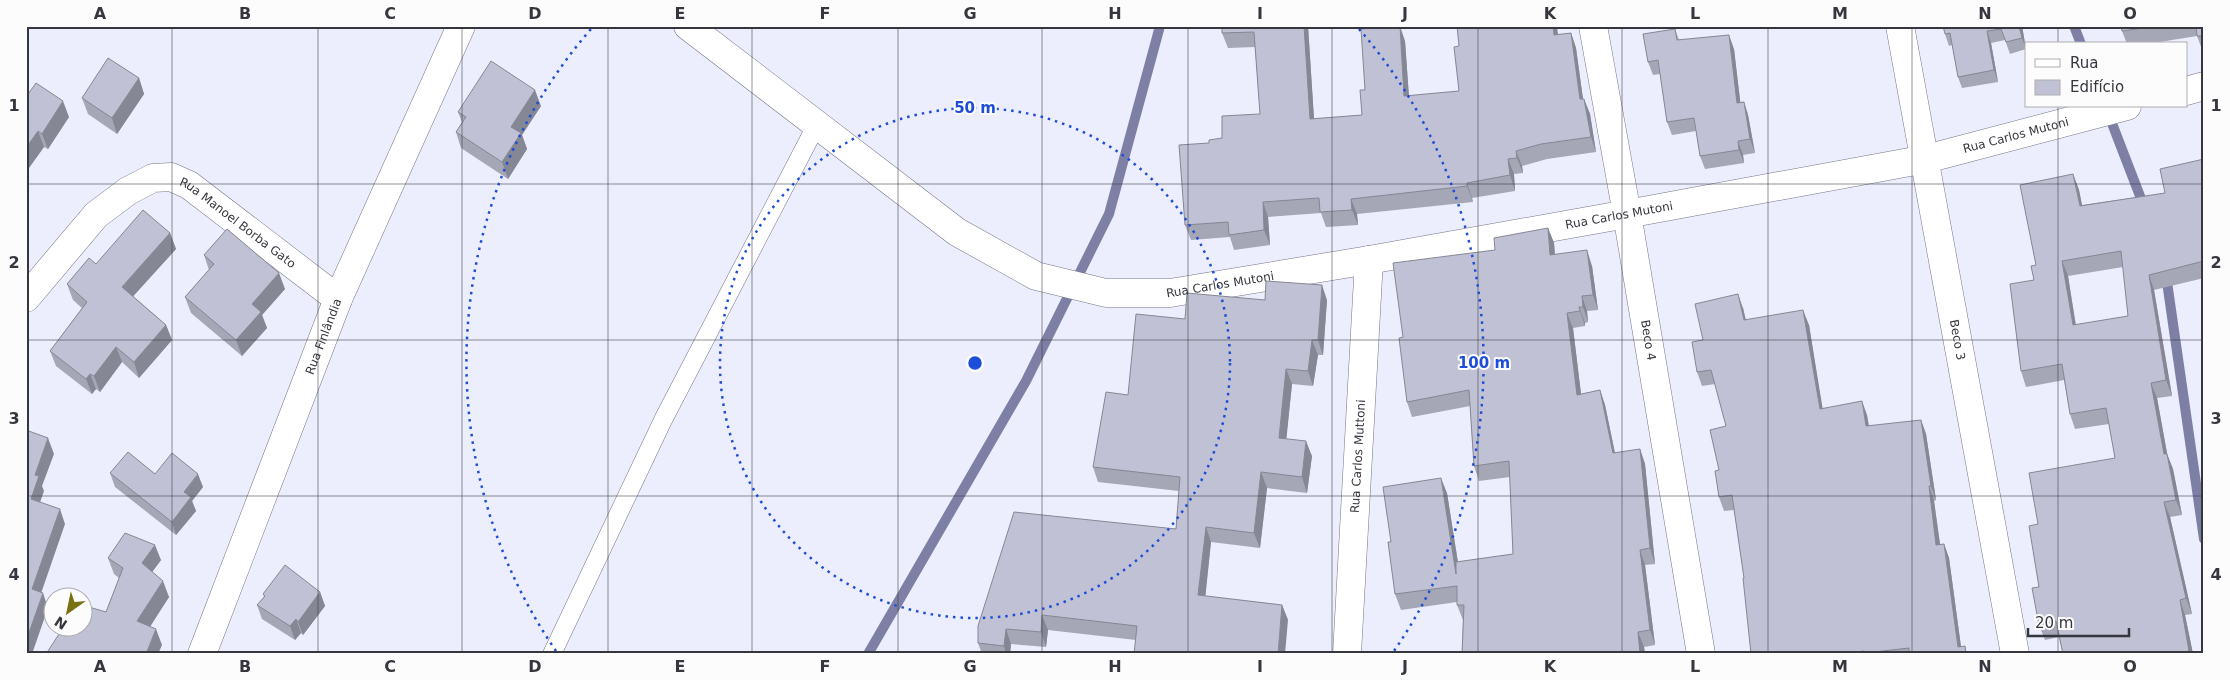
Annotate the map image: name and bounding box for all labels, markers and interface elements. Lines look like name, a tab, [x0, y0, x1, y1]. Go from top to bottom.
text: A	[94, 4, 107, 23]
text: B	[239, 4, 251, 23]
text: C	[384, 4, 396, 23]
text: D	[528, 4, 542, 23]
text: E	[675, 4, 685, 23]
text: F	[820, 4, 830, 23]
text: G	[963, 4, 977, 23]
text: H	[1108, 4, 1122, 23]
text: I	[1257, 4, 1263, 23]
text: J	[1401, 4, 1408, 23]
text: K	[1544, 4, 1557, 23]
text: L	[1690, 4, 1700, 23]
text: M	[1832, 4, 1848, 23]
text: N	[1978, 4, 1992, 23]
text: O	[2123, 4, 2137, 23]
legend	[2025, 42, 2188, 108]
text: Rua	[2070, 54, 2098, 72]
text: Edifício	[2070, 78, 2124, 96]
text: 1	[8, 96, 20, 115]
text: 1	[2210, 96, 2222, 115]
text: 50 m	[954, 99, 996, 117]
street label: Rua Carlos Mutoni	[1961, 115, 2070, 156]
street label: Rua Manoel Borba Gato	[178, 175, 298, 271]
street label: Rua Carlos Mutoni	[1564, 199, 1674, 232]
text: 2	[8, 253, 20, 272]
text: 2	[2210, 253, 2222, 272]
street label: Rua Carlos Mutoni	[1165, 269, 1275, 301]
street label: Rua Finlândia	[303, 297, 345, 376]
street label: Beco 3	[1947, 318, 1968, 361]
street label: Beco 4	[1638, 319, 1659, 362]
centre of rings	[966, 354, 984, 372]
text: 100 m	[1458, 354, 1510, 372]
street label: Rua Carlos Muttoni	[1348, 399, 1368, 514]
text: 3	[8, 409, 20, 428]
text: 3	[2210, 409, 2222, 428]
text: 4	[8, 565, 20, 584]
text: 4	[2210, 565, 2222, 584]
north arrow	[42, 588, 92, 638]
scale bar	[2028, 605, 2129, 637]
text: N	[52, 613, 70, 633]
text: 20 m	[2035, 614, 2073, 632]
text: A	[94, 657, 107, 676]
text: B	[239, 657, 251, 676]
text: C	[384, 657, 396, 676]
text: D	[528, 657, 542, 676]
text: E	[675, 657, 685, 676]
text: F	[820, 657, 830, 676]
text: G	[963, 657, 977, 676]
text: H	[1108, 657, 1122, 676]
text: I	[1257, 657, 1263, 676]
text: J	[1401, 657, 1408, 676]
text: K	[1544, 657, 1557, 676]
text: L	[1690, 657, 1700, 676]
text: M	[1832, 657, 1848, 676]
text: N	[1978, 657, 1992, 676]
text: O	[2123, 657, 2137, 676]

